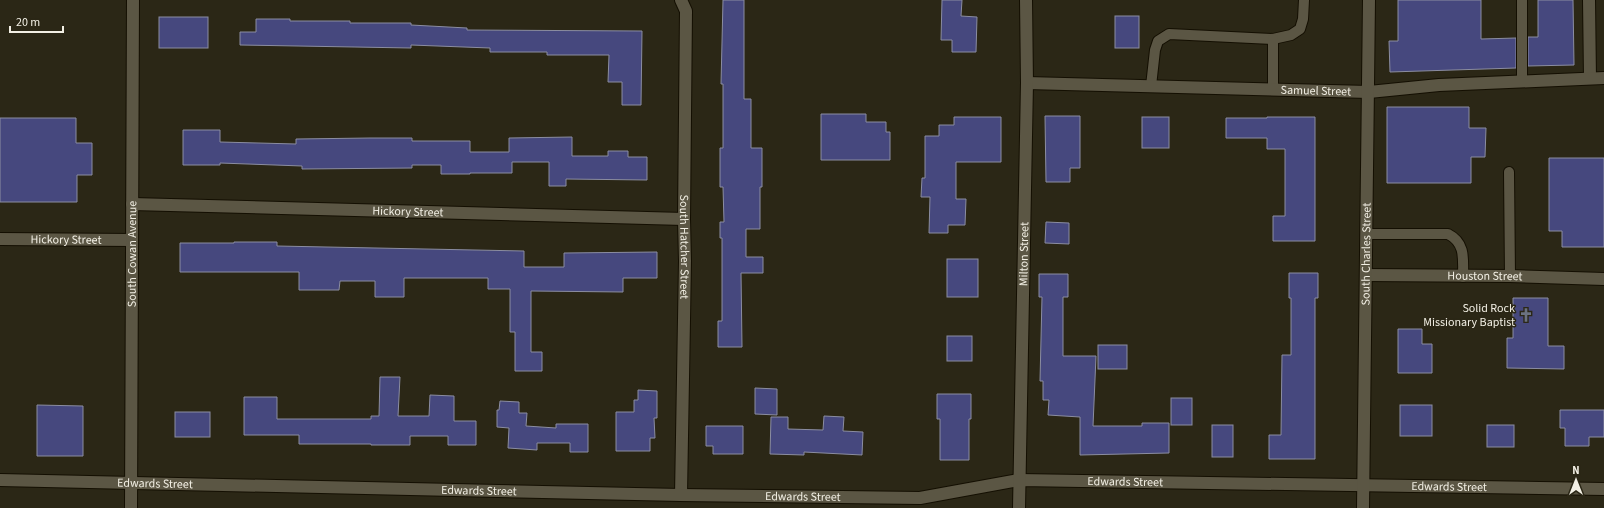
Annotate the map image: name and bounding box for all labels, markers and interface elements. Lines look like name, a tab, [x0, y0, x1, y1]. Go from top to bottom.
scale bar	[10, 8, 63, 34]
text: 20 m	[16, 14, 40, 31]
street label: Samuel Street	[1280, 82, 1351, 101]
street label: South Hatcher Street	[675, 194, 693, 299]
street label: South Cowan Avenue	[124, 201, 141, 307]
street label: Hickory Street	[372, 203, 444, 221]
street label: South Charles Street	[1357, 203, 1376, 305]
street label: Milton Street	[1015, 222, 1033, 286]
street label: Hickory Street	[30, 231, 102, 249]
street label: Houston Street	[1447, 268, 1523, 285]
place label: Solid Rock Missionary Baptist	[1423, 300, 1515, 331]
church icon: Solid Rock Missionary Baptist	[1518, 307, 1534, 323]
north arrow	[1556, 460, 1596, 500]
text: N	[1572, 463, 1580, 478]
street label: Edwards Street	[1087, 473, 1163, 491]
street label: Edwards Street	[117, 475, 193, 493]
street label: Edwards Street	[1411, 478, 1487, 496]
street label: Edwards Street	[441, 482, 517, 500]
street label: Edwards Street	[765, 488, 841, 506]

